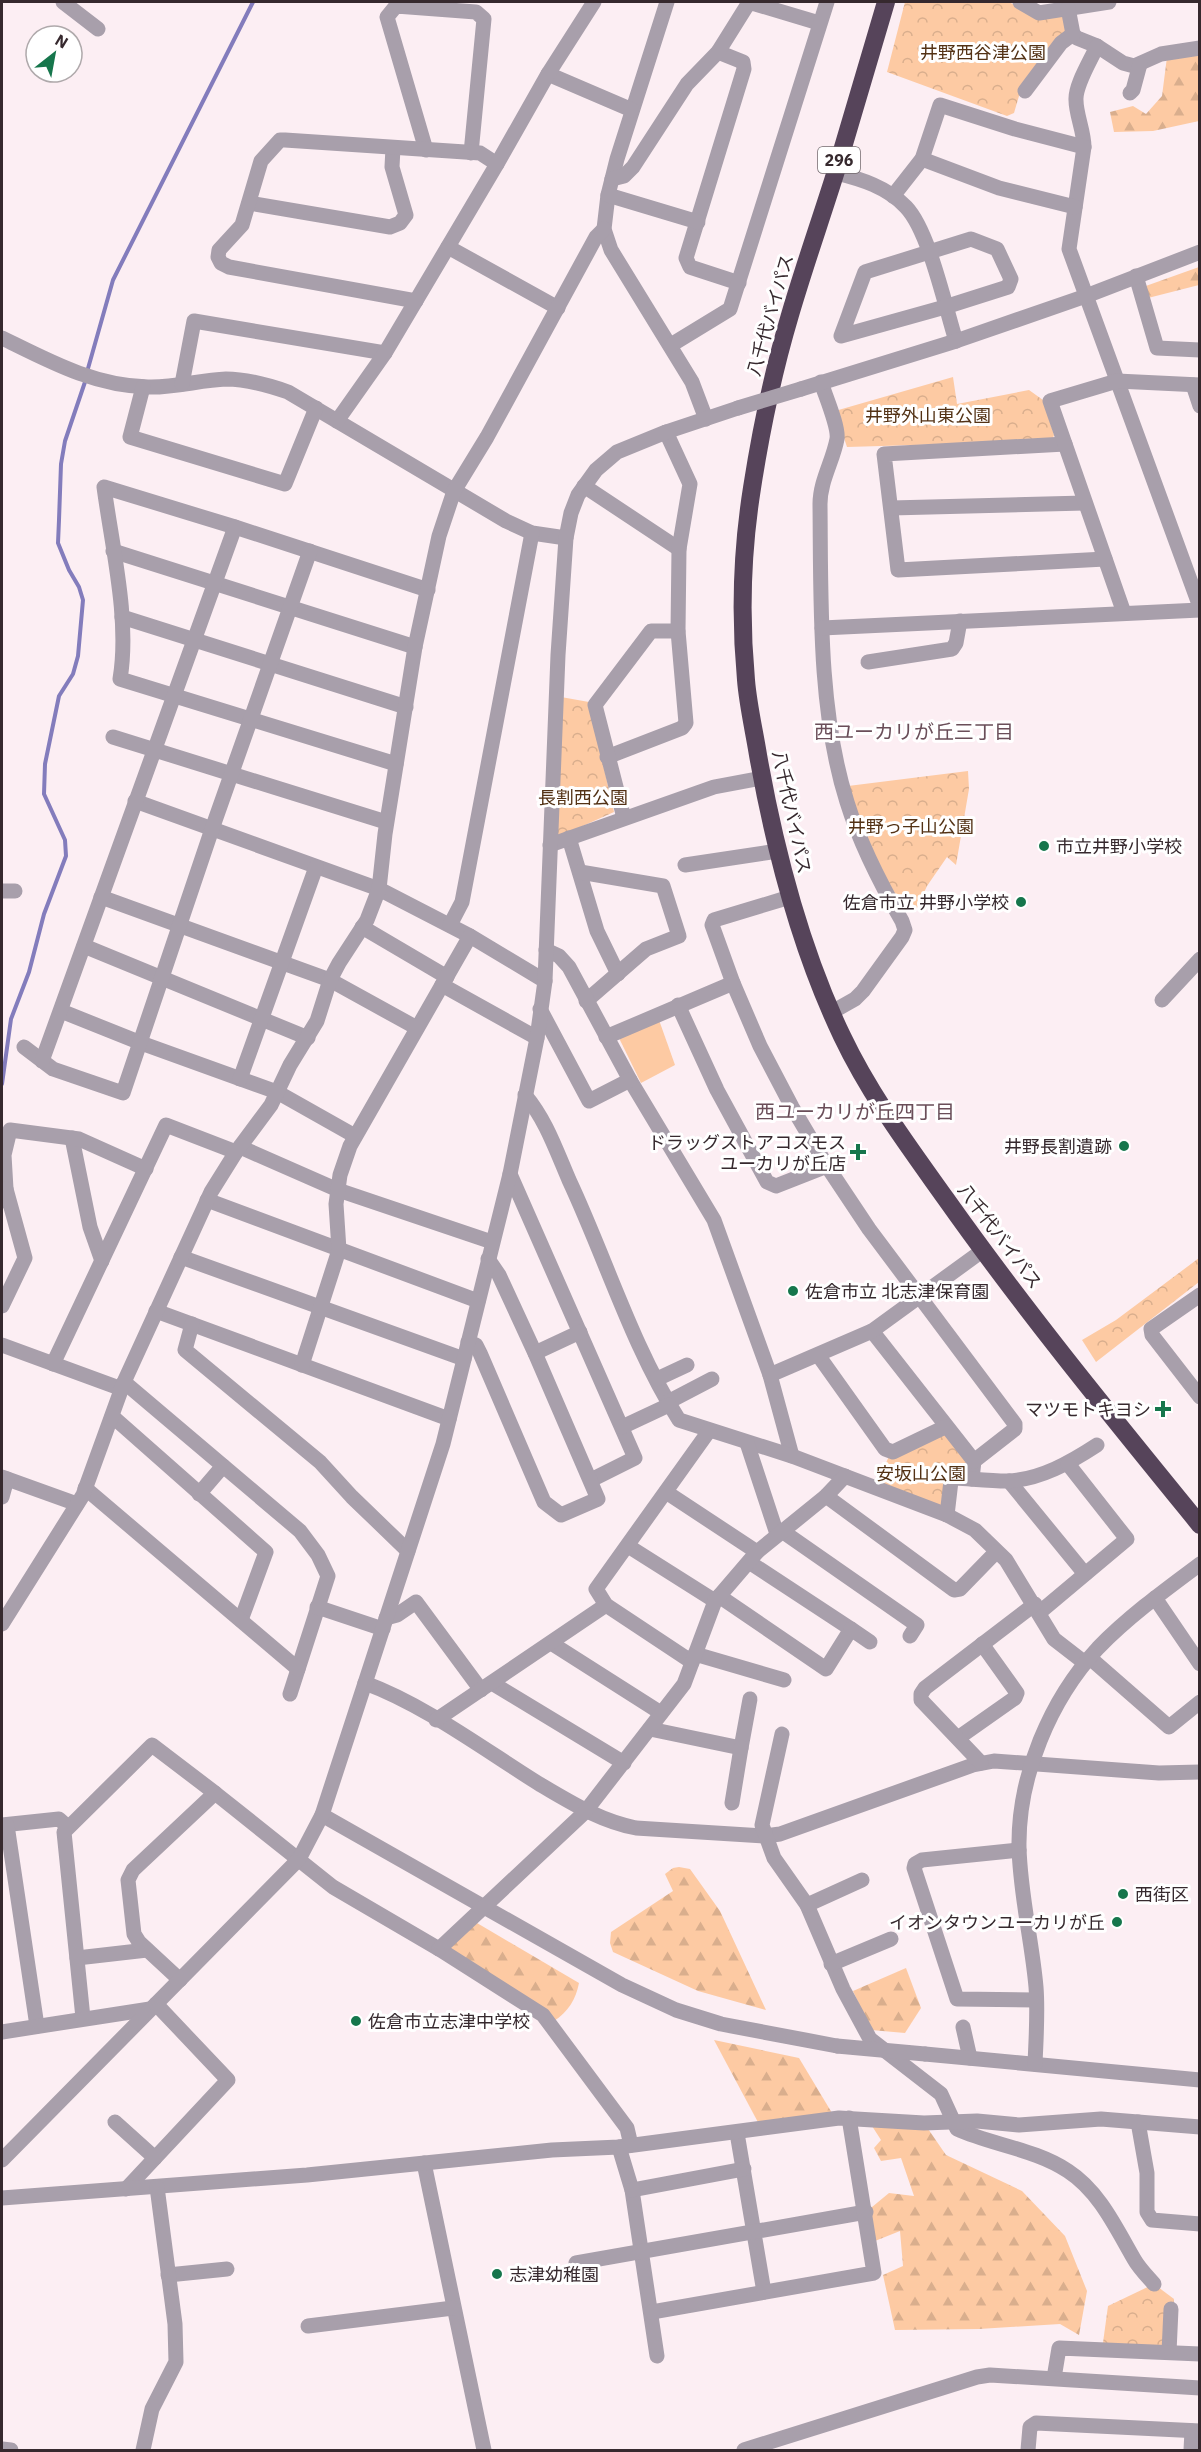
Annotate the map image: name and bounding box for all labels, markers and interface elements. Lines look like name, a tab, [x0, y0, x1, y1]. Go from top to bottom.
north arrow	[24, 24, 84, 84]
text: N	[52, 30, 72, 53]
park label: 井野西谷津公園	[920, 41, 1046, 64]
road number: 296	[818, 147, 860, 173]
street label: 八千代バイパス	[742, 251, 798, 379]
park label: 井野外山東公園	[865, 404, 991, 427]
district label: 西ユーカリが丘三丁目	[814, 718, 1014, 745]
street label: 八千代バイパス	[768, 748, 816, 876]
park label: 長割西公園	[538, 786, 628, 809]
park label: 井野っ子山公園	[848, 815, 974, 838]
place label: 市立井野小学校	[1056, 835, 1182, 858]
marker: 市立井野小学校	[1037, 839, 1051, 853]
place label: 佐倉市立 井野小学校	[843, 891, 1009, 914]
marker: 佐倉市立 井野小学校	[1014, 895, 1028, 909]
district label: 西ユーカリが丘四丁目	[755, 1098, 955, 1125]
place label: ドラッグストアコスモス ユーカリが丘店	[648, 1131, 846, 1175]
place label: 井野長割遺跡	[1004, 1135, 1112, 1158]
marker: 井野長割遺跡	[1117, 1139, 1131, 1153]
marker: ドラッグストアコスモス ユーカリが丘店	[851, 1145, 865, 1159]
street label: 八千代バイパス	[953, 1179, 1047, 1293]
place label: 佐倉市立 北志津保育園	[805, 1280, 989, 1303]
marker: 佐倉市立 北志津保育園	[786, 1284, 800, 1298]
place label: マツモトキヨシ	[1025, 1398, 1151, 1421]
marker: マツモトキヨシ	[1156, 1402, 1170, 1416]
park label: 安坂山公園	[876, 1462, 966, 1485]
place label: 西街区	[1135, 1883, 1189, 1906]
marker: 西街区	[1116, 1887, 1130, 1901]
place label: イオンタウンユーカリが丘	[889, 1911, 1105, 1934]
marker: イオンタウンユーカリが丘	[1110, 1915, 1124, 1929]
place label: 佐倉市立志津中学校	[368, 2010, 530, 2033]
marker: 佐倉市立志津中学校	[349, 2014, 363, 2028]
place label: 志津幼稚園	[509, 2263, 599, 2286]
marker: 志津幼稚園	[490, 2267, 504, 2281]

